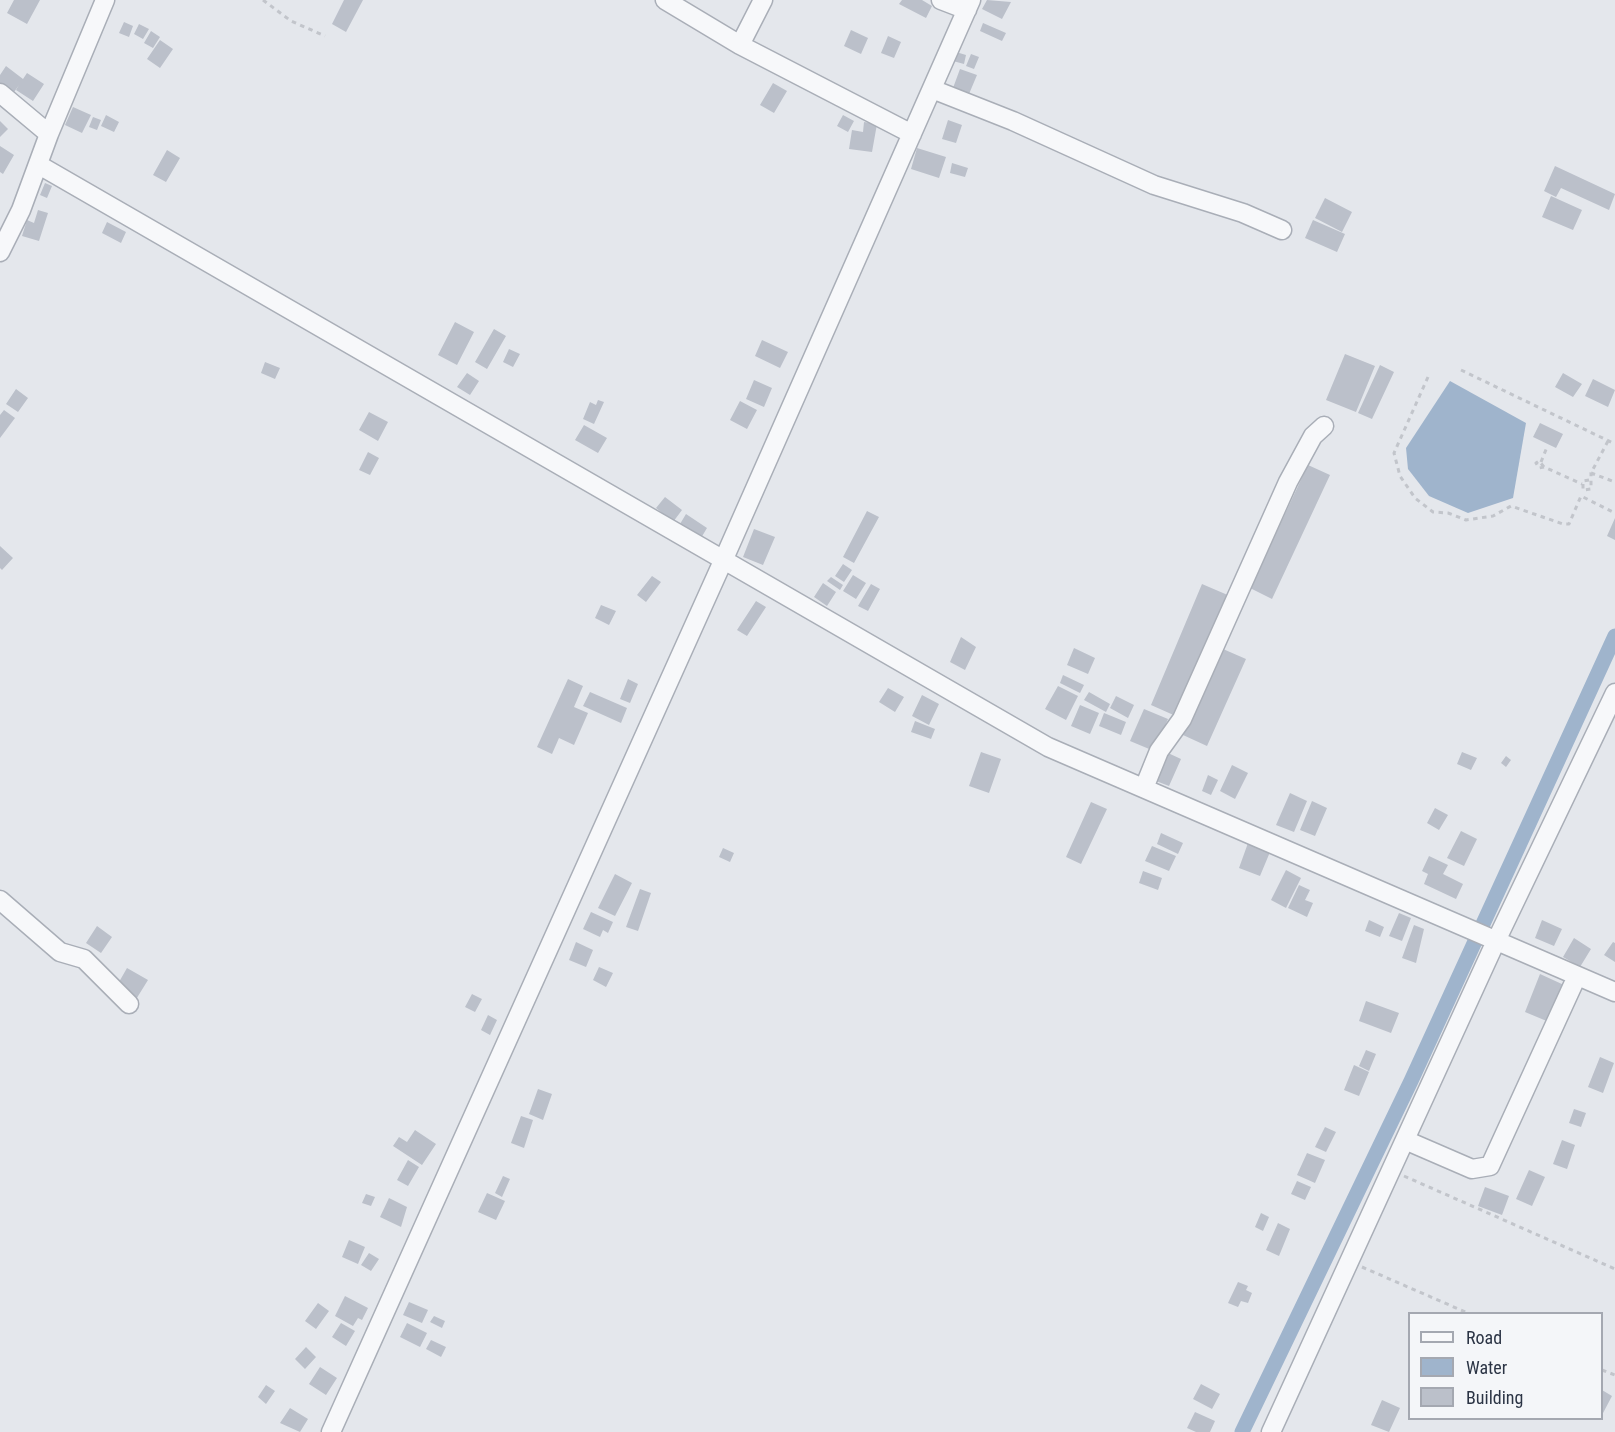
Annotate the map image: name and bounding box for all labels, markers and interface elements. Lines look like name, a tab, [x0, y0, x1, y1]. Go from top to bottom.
legend	[1408, 1312, 1603, 1420]
text: Road	[1466, 1327, 1502, 1348]
text: Water	[1466, 1357, 1507, 1378]
text: Building	[1466, 1387, 1523, 1408]

